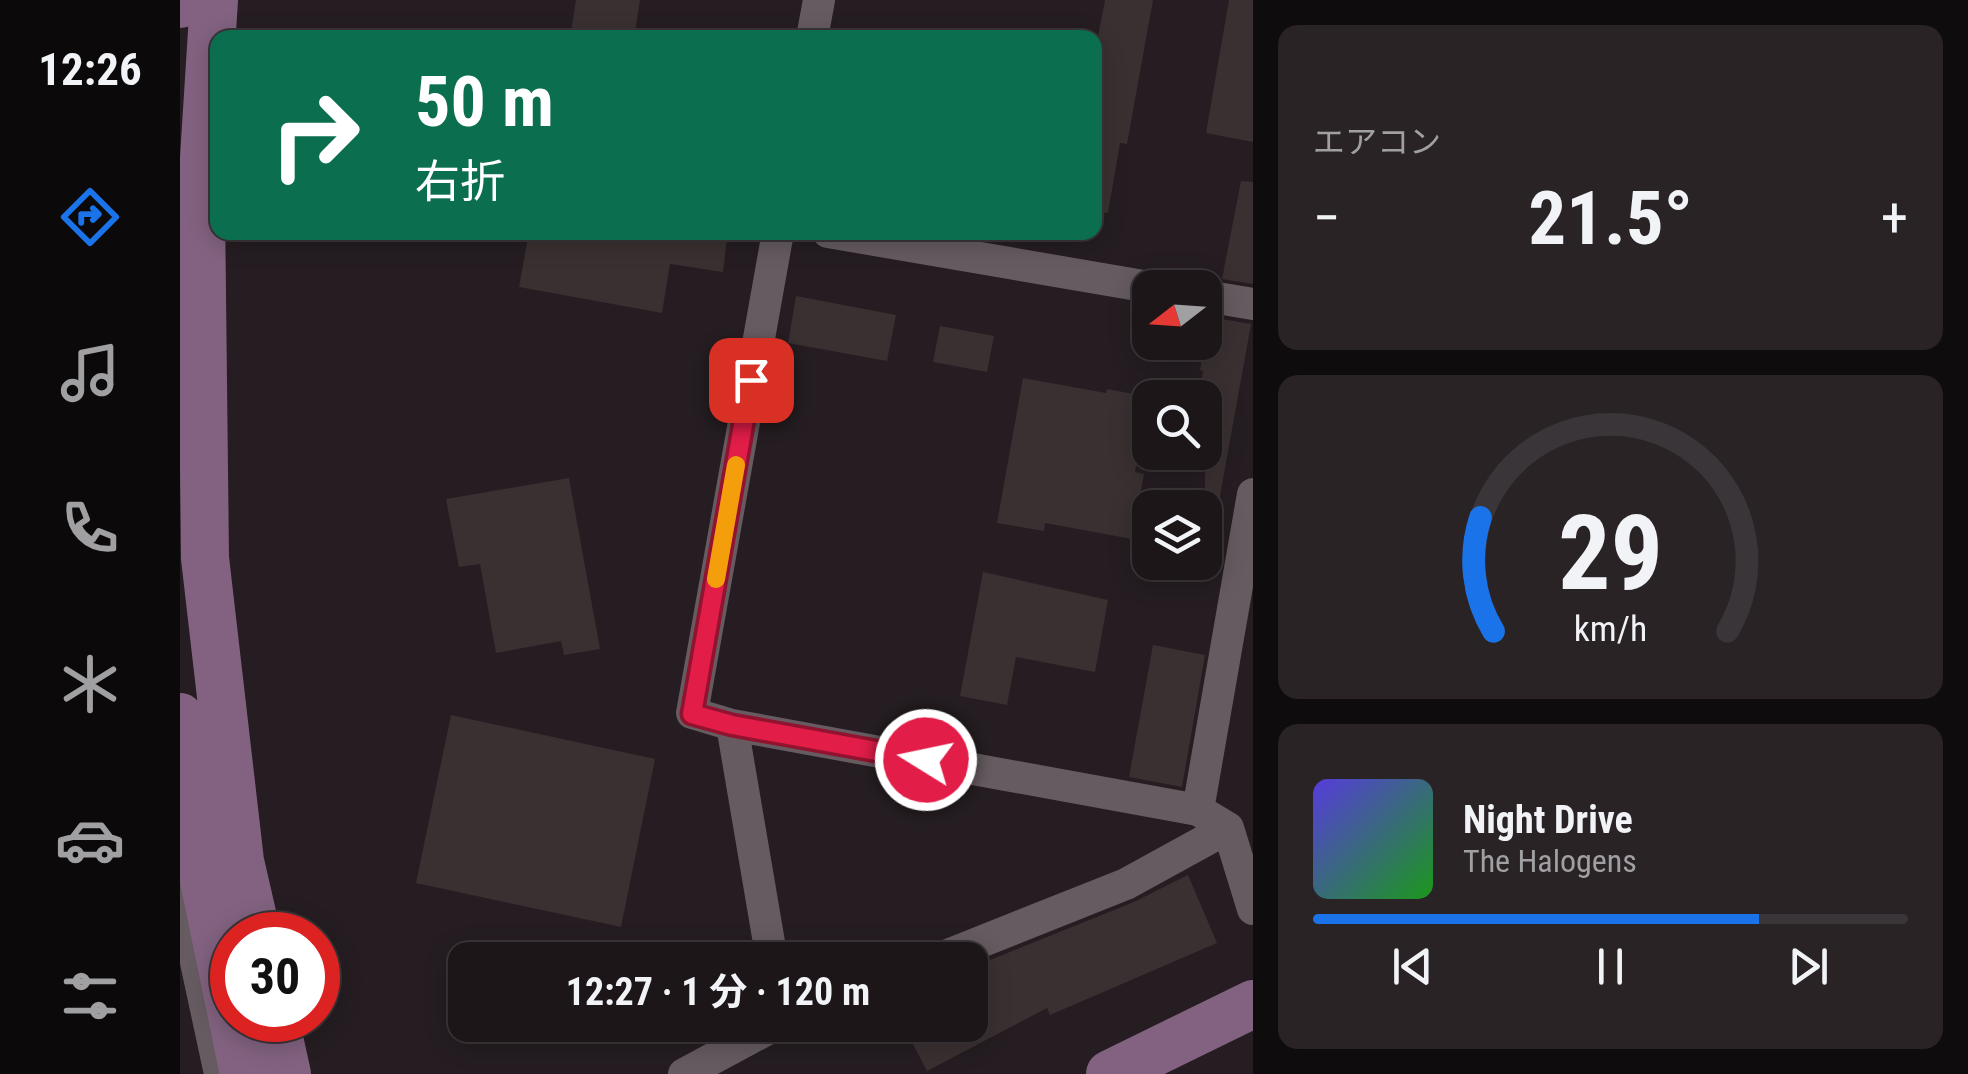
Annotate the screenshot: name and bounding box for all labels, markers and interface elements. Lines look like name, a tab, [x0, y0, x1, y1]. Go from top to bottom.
text: 12:26	[38, 43, 142, 96]
text: 50 m	[415, 61, 554, 143]
icon: right	[250, 70, 380, 200]
text: エアコン	[1313, 123, 1441, 161]
text: 右折	[415, 155, 505, 208]
text: 21.5°	[1528, 174, 1693, 262]
icon: directions	[55, 182, 125, 252]
text: −	[1313, 186, 1341, 250]
text: +	[1881, 186, 1908, 250]
north arrow	[1132, 270, 1222, 360]
map controls	[1132, 270, 1222, 580]
icon: music	[55, 338, 125, 408]
pin	[709, 338, 794, 423]
icon: arrive	[724, 353, 779, 408]
button: search	[1132, 380, 1222, 470]
button: layers	[1132, 490, 1222, 580]
icon: phone	[55, 493, 125, 563]
text: 29	[1558, 493, 1663, 614]
text: km/h	[1574, 608, 1647, 650]
icon: climate	[55, 649, 125, 719]
position arrow	[874, 708, 978, 812]
text: Night Drive	[1463, 798, 1633, 842]
icon: car	[55, 805, 125, 875]
text: The Halogens	[1463, 842, 1637, 880]
speed limit sign: 30	[210, 912, 340, 1042]
icon: previous	[1385, 939, 1440, 994]
icon: pause	[1583, 939, 1638, 994]
icon: next	[1781, 939, 1836, 994]
icon: filters	[55, 961, 125, 1031]
text: 12:27 · 1 分 · 120 m	[566, 970, 870, 1014]

